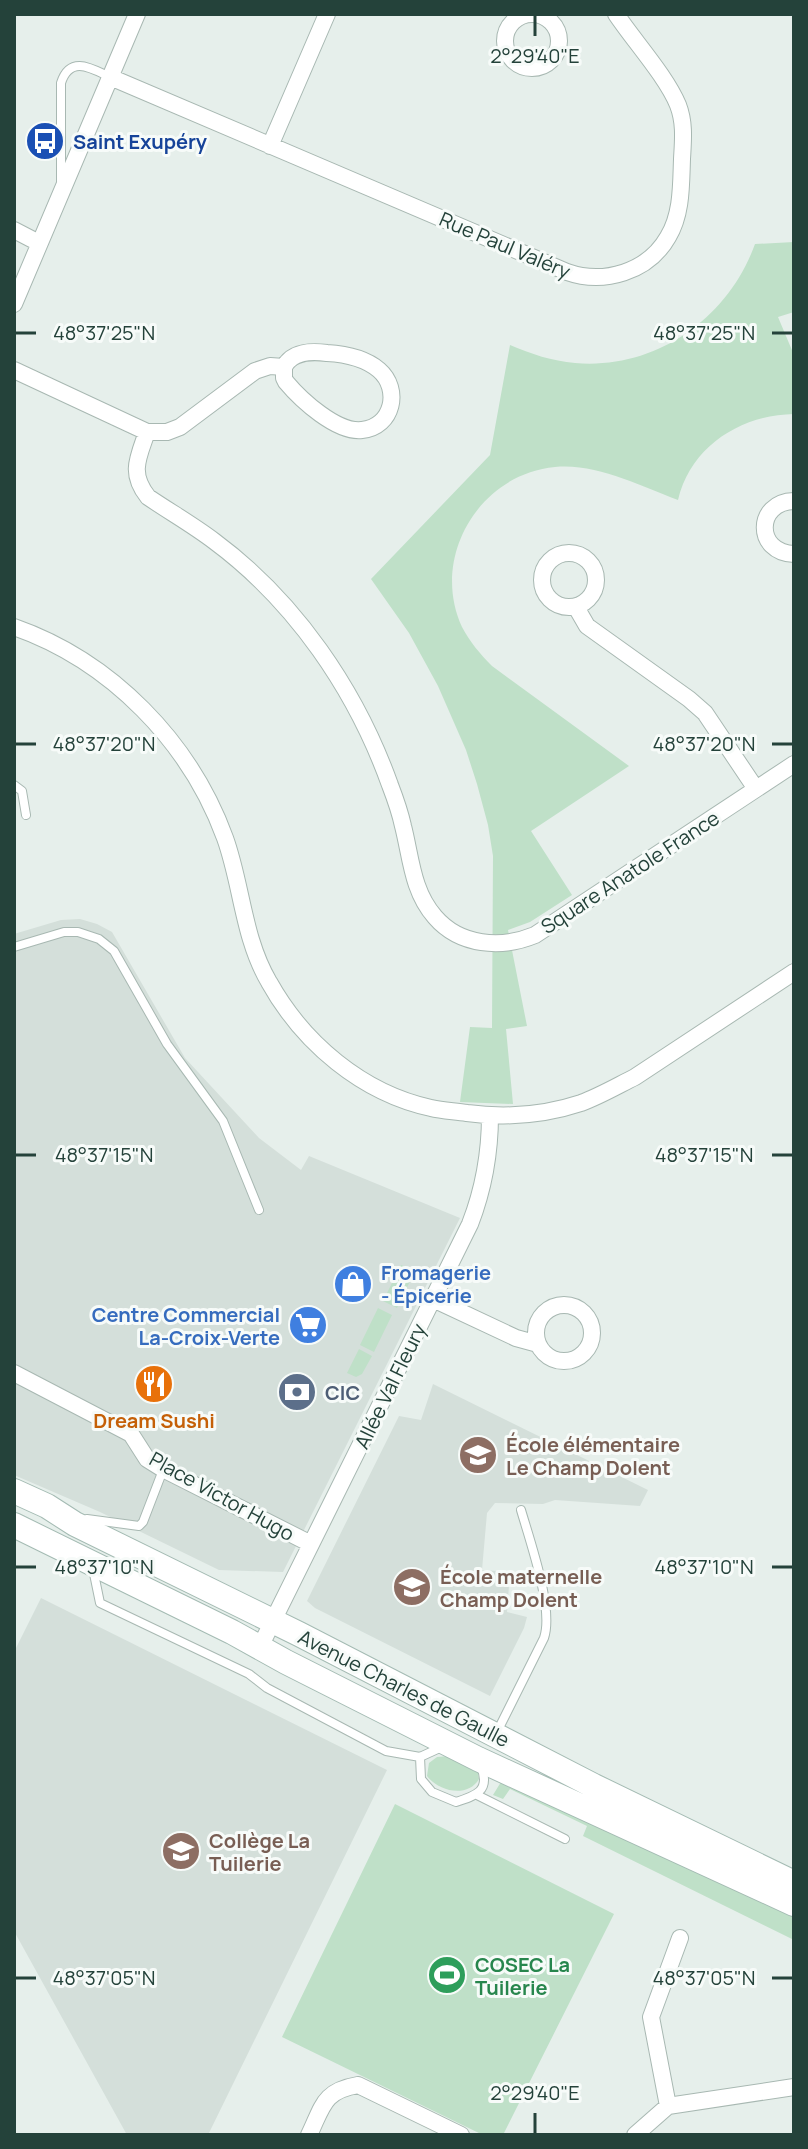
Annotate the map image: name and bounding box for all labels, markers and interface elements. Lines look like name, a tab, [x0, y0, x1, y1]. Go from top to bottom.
text: 2°29'40"E	[490, 42, 580, 69]
bus stop icon: Saint Exupéry	[24, 120, 66, 162]
place label: Saint Exupéry	[73, 128, 208, 155]
street label: Rue Paul Valéry	[435, 205, 575, 285]
text: 48°37'25"N	[53, 319, 155, 346]
text: 48°37'25"N	[653, 319, 755, 346]
text: 48°37'20"N	[53, 730, 155, 757]
text: 48°37'20"N	[653, 730, 755, 757]
street label: Square Anatole France	[536, 804, 724, 940]
text: 48°37'15"N	[55, 1141, 153, 1168]
text: 48°37'15"N	[655, 1141, 753, 1168]
place label: Fromagerie - Épicerie	[381, 1259, 491, 1309]
shop icon: Fromagerie - Épicerie	[332, 1263, 374, 1305]
place label: Centre Commercial La-Croix-Verte	[92, 1301, 280, 1351]
supermarket icon: Centre Commercial La-Croix-Verte	[287, 1304, 329, 1346]
street label: Allée Val Fleury	[348, 1318, 432, 1453]
restaurant icon: Dream Sushi	[133, 1363, 175, 1405]
bank icon: CIC	[276, 1371, 318, 1413]
place label: CIC	[325, 1379, 360, 1406]
place label: Dream Sushi	[93, 1407, 215, 1434]
place label: École élémentaire Le Champ Dolent	[506, 1431, 680, 1481]
school or university icon: École élémentaire Le Champ Dolent	[457, 1434, 499, 1476]
street label: Place Victor Hugo	[145, 1445, 299, 1547]
text: 48°37'10"N	[54, 1553, 154, 1580]
text: 48°37'10"N	[654, 1553, 754, 1580]
place label: École maternelle Champ Dolent	[440, 1563, 602, 1613]
school or university icon: École maternelle Champ Dolent	[391, 1566, 433, 1608]
street label: Avenue Charles de Gaulle	[294, 1623, 514, 1753]
place label: Collège La Tuilerie	[209, 1827, 310, 1877]
school or university icon: Collège La Tuilerie	[160, 1830, 202, 1872]
place label: COSEC La Tuilerie	[475, 1951, 570, 2001]
sports icon: COSEC La Tuilerie	[426, 1954, 468, 1996]
text: 48°37'05"N	[52, 1964, 156, 1991]
text: 48°37'05"N	[652, 1964, 756, 1991]
text: 2°29'40"E	[490, 2079, 580, 2106]

